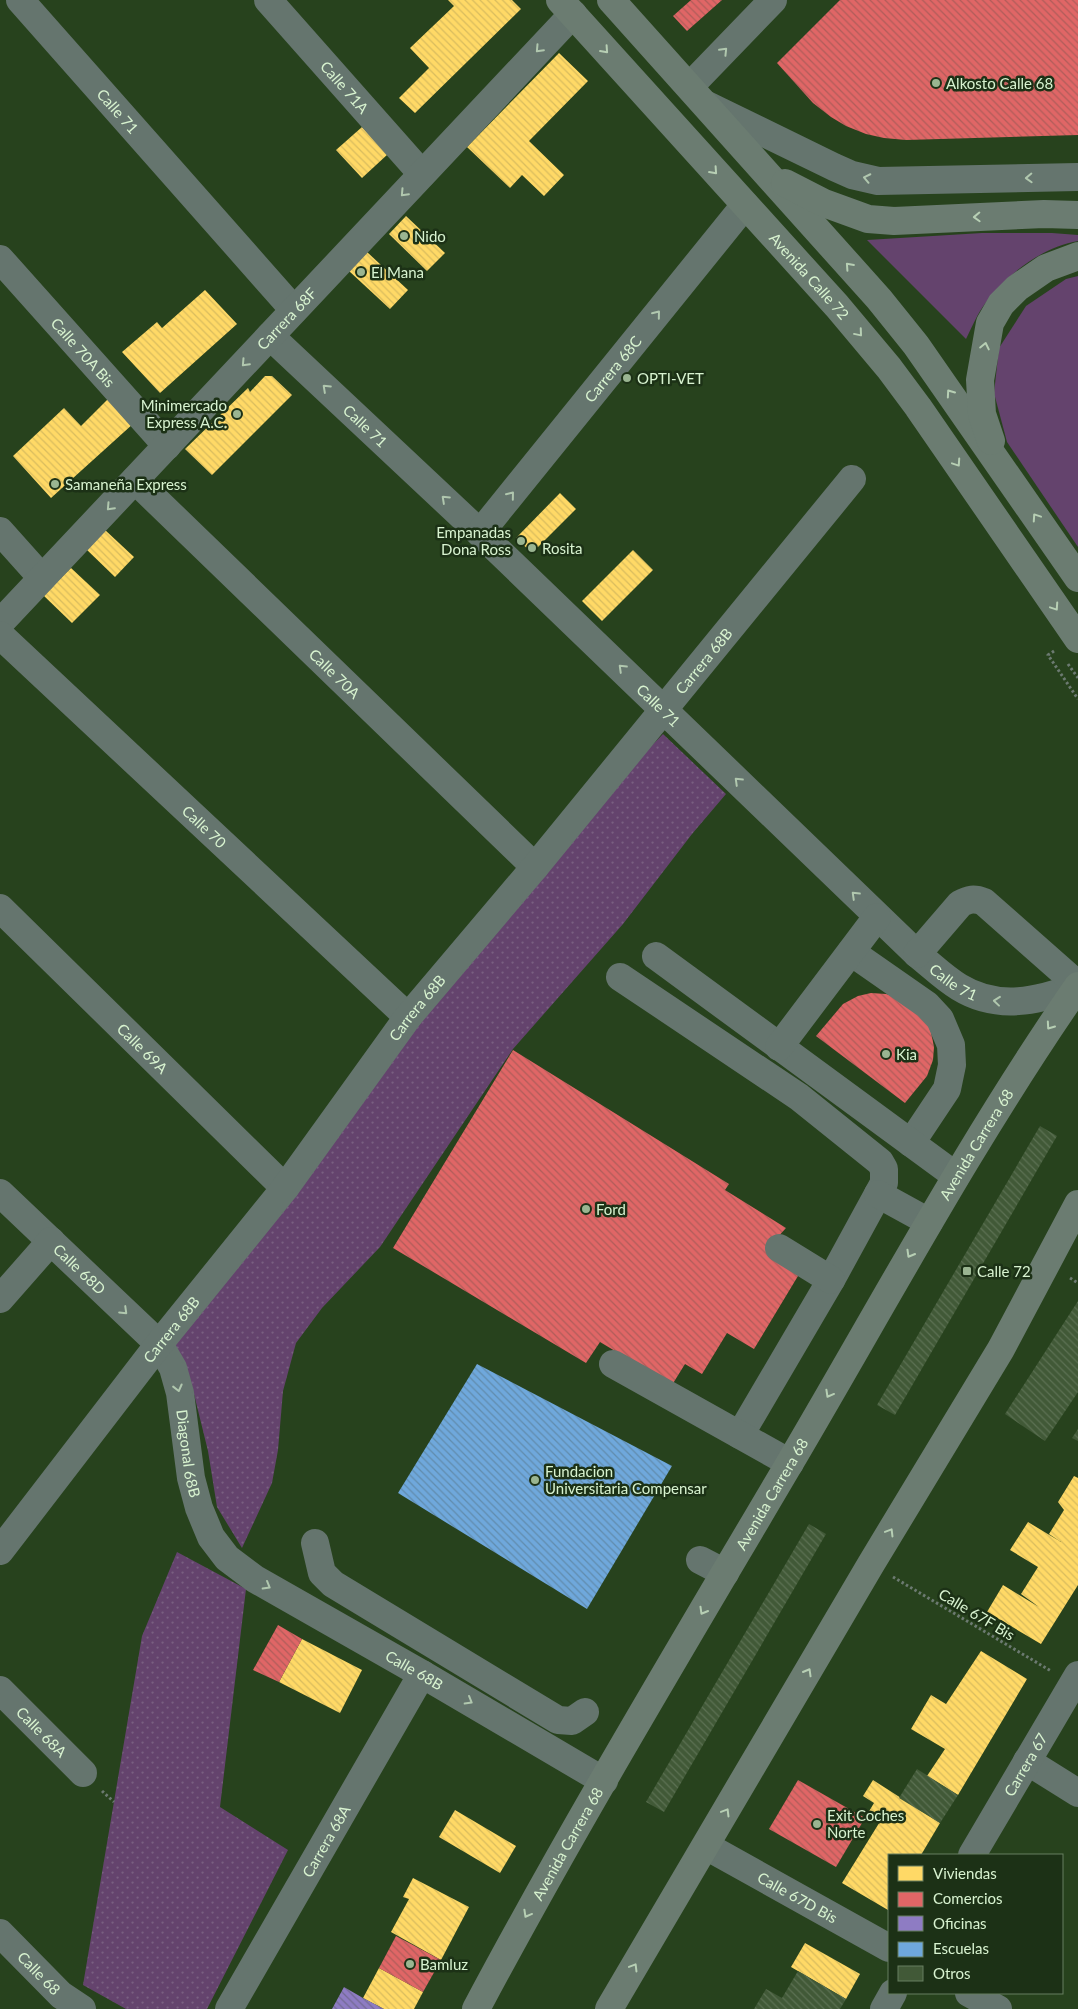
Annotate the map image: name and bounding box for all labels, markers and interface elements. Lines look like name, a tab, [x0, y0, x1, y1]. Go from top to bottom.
one-way arrow	[536, 44, 545, 53]
one-way arrow	[600, 45, 609, 54]
one-way arrow	[718, 48, 727, 57]
street label: Calle 71A	[317, 57, 373, 117]
place label: Alkosto Calle 68	[946, 74, 1053, 92]
marker: Alkosto Calle 68	[930, 77, 942, 89]
street label: Calle 71	[93, 85, 143, 137]
one-way arrow	[708, 165, 717, 174]
one-way arrow	[1025, 172, 1033, 183]
one-way arrow	[863, 174, 872, 184]
one-way arrow	[401, 188, 410, 197]
one-way arrow	[973, 212, 981, 223]
place label: Nido	[414, 227, 446, 245]
street label: Avenida Calle 72	[766, 229, 853, 323]
marker: Nido	[398, 230, 410, 242]
one-way arrow	[846, 262, 855, 271]
place label: El Mana	[371, 263, 424, 281]
marker: El Mana	[355, 266, 367, 278]
street label: Carrera 68F	[253, 284, 320, 353]
one-way arrow	[652, 311, 660, 320]
street label: Calle 70A Bis	[48, 314, 119, 391]
one-way arrow	[854, 327, 862, 336]
street label: Carrera 68C	[580, 332, 645, 406]
one-way arrow	[979, 342, 990, 350]
one-way arrow	[242, 357, 251, 366]
place label: OPTI-VET	[637, 369, 704, 387]
marker: OPTI-VET	[621, 372, 633, 384]
one-way arrow	[323, 385, 332, 394]
one-way arrow	[947, 389, 956, 399]
place label: Minimercado Express A.C.	[141, 396, 227, 431]
street label: Calle 71	[340, 401, 391, 451]
marker: Minimercado Express A.C.	[231, 408, 243, 420]
one-way arrow	[951, 457, 960, 467]
place label: Samaneña Express	[65, 475, 187, 493]
marker: Samaneña Express	[49, 478, 61, 490]
one-way arrow	[505, 492, 513, 501]
one-way arrow	[441, 496, 450, 505]
one-way arrow	[107, 501, 116, 510]
one-way arrow	[1033, 513, 1042, 522]
place label: Empanadas Dona Ross	[436, 523, 511, 558]
marker: Empanadas Dona Ross	[515, 535, 527, 547]
place label: Rosita	[542, 539, 582, 557]
marker: Rosita	[526, 542, 538, 554]
one-way arrow	[1049, 601, 1058, 610]
street label: Carrera 68B	[671, 624, 736, 697]
street label: Calle 70A	[306, 645, 365, 703]
one-way arrow	[618, 665, 627, 674]
street label: Calle 71	[633, 680, 684, 730]
one-way arrow	[735, 778, 744, 787]
street label: Calle 70	[179, 801, 230, 852]
one-way arrow	[851, 892, 860, 901]
street label: Calle 71	[926, 960, 980, 1004]
street label: Carrera 68B	[385, 971, 449, 1044]
one-way arrow	[993, 996, 1001, 1007]
street label: Calle 69A	[114, 1019, 172, 1078]
one-way arrow	[1047, 1020, 1056, 1030]
place label: Kia	[896, 1045, 917, 1063]
marker: Kia	[880, 1048, 892, 1060]
street label: Avenida Carrera 68	[935, 1085, 1017, 1203]
place label: Ford	[596, 1200, 626, 1218]
marker: Ford	[580, 1203, 592, 1215]
street label: Calle 68D	[50, 1240, 110, 1298]
one-way arrow	[907, 1249, 917, 1258]
place label: Calle 72	[977, 1262, 1031, 1280]
marker: Calle 72	[961, 1265, 973, 1277]
street label: Carrera 68B	[139, 1293, 203, 1366]
one-way arrow	[118, 1305, 127, 1314]
one-way arrow	[172, 1384, 183, 1393]
one-way arrow	[825, 1389, 835, 1398]
street label: Diagonal 68B	[173, 1408, 205, 1499]
street label: Avenida Carrera 68	[732, 1435, 812, 1553]
place label: Fundacion Universitaria Compensar	[545, 1462, 707, 1497]
marker: Fundacion Universitaria Compensar	[529, 1474, 541, 1486]
one-way arrow	[884, 1528, 894, 1537]
one-way arrow	[261, 1579, 270, 1589]
street label: Calle 67F Bis	[936, 1584, 1018, 1644]
one-way arrow	[699, 1605, 709, 1614]
street label: Calle 68B	[382, 1646, 446, 1693]
one-way arrow	[802, 1669, 812, 1678]
one-way arrow	[463, 1695, 472, 1705]
street label: Calle 68A	[13, 1703, 71, 1761]
street label: Carrera 67	[1000, 1729, 1051, 1799]
street label: Avenida Carrera 68	[528, 1784, 606, 1903]
street label: Carrera 68A	[298, 1801, 354, 1880]
place label: Exit Coches Norte	[827, 1806, 904, 1841]
one-way arrow	[719, 1809, 729, 1818]
marker: Exit Coches Norte	[811, 1818, 823, 1830]
legend	[888, 1854, 1063, 1994]
text: Viviendas	[933, 1864, 997, 1882]
street label: Calle 67D Bis	[755, 1868, 841, 1927]
text: Comercios	[933, 1889, 1003, 1907]
one-way arrow	[523, 1908, 533, 1917]
text: Oficinas	[933, 1914, 987, 1932]
text: Escuelas	[933, 1939, 989, 1957]
street label: Calle 68	[14, 1947, 65, 1998]
place label: Bamluz	[420, 1955, 468, 1973]
marker: Bamluz	[404, 1958, 416, 1970]
one-way arrow	[628, 1964, 638, 1973]
text: Otros	[933, 1964, 971, 1982]

